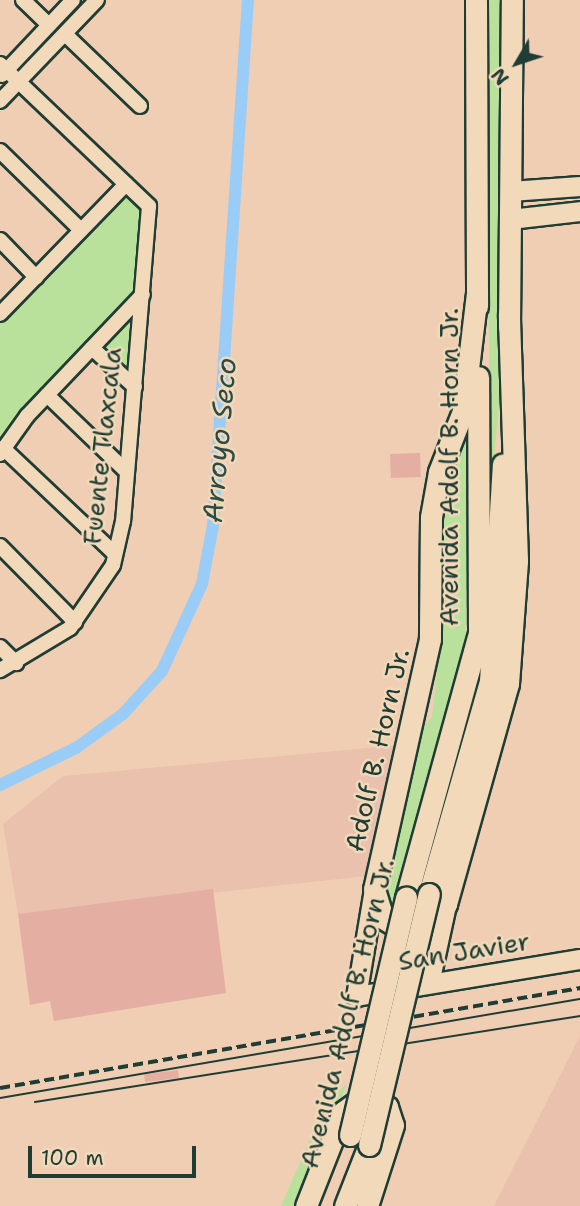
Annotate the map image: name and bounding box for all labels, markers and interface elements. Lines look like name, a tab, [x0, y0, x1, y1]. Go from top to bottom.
north arrow	[482, 28, 552, 98]
text: N	[486, 63, 515, 90]
street label: Avenida Adolf B. Horn Jr.	[433, 308, 465, 626]
street label: Fuente Tlaxcala	[76, 346, 128, 546]
water label: Arroyo Seco	[195, 356, 243, 524]
street label: Adolf B. Horn Jr.	[338, 645, 416, 855]
street label: Avenida Adolf B. Horn Jr.	[293, 855, 401, 1171]
street label: San Javier	[396, 925, 532, 977]
scale bar	[32, 1132, 200, 1176]
text: 100 m	[41, 1144, 104, 1172]

